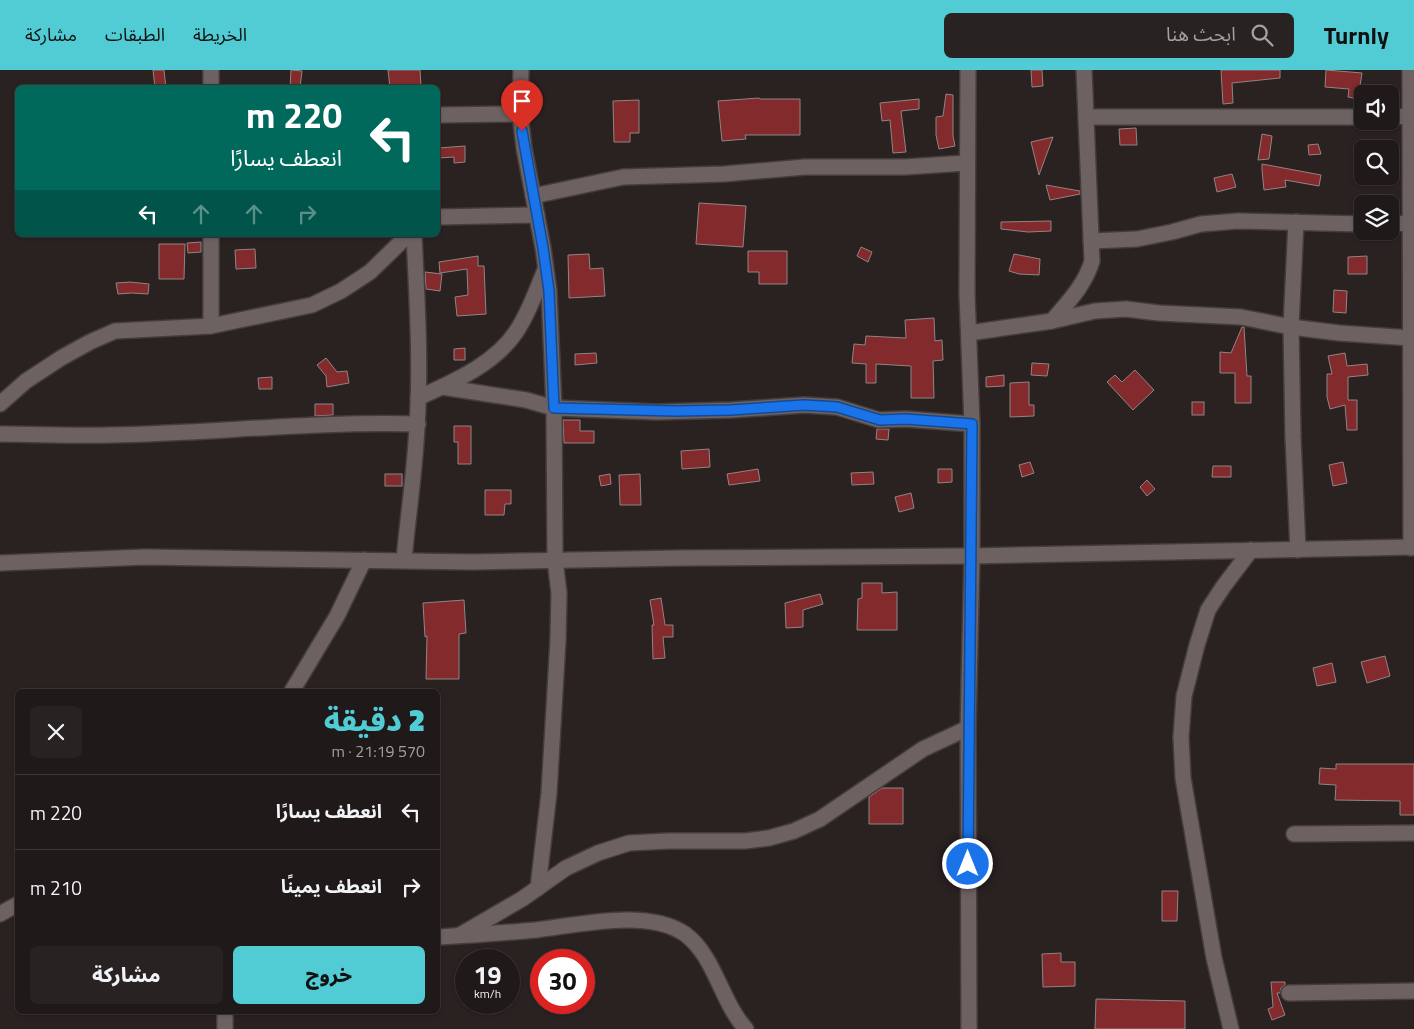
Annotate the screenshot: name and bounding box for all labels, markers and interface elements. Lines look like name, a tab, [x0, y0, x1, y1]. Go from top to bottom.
search box	[944, 13, 1294, 58]
text: Turnly	[1324, 17, 1389, 53]
text: ابحث هنا	[1166, 19, 1236, 48]
text: مشاركة	[25, 21, 77, 48]
text: الطبقات	[105, 21, 165, 48]
text: الخريطة	[193, 21, 247, 48]
icon: search	[1248, 21, 1276, 49]
pin	[501, 80, 543, 131]
map controls	[1354, 85, 1399, 240]
button: sound	[1354, 85, 1399, 130]
icon: arrive	[508, 87, 536, 115]
text: 220 m	[246, 88, 342, 142]
icon: left	[360, 105, 425, 170]
button: search	[1354, 140, 1399, 185]
text: انعطف يسارًا	[230, 141, 342, 175]
button: layers	[1354, 195, 1399, 240]
icon: left	[134, 200, 162, 228]
icon: ahead	[187, 200, 215, 228]
icon: ahead	[240, 200, 268, 228]
icon: right	[293, 200, 321, 228]
text: 2 دقيقة	[324, 697, 425, 743]
button: close	[30, 706, 82, 758]
text: 570 m · 21:19	[331, 739, 425, 763]
text: انعطف يسارًا	[276, 796, 382, 825]
text: 220 m	[30, 798, 82, 827]
icon: left	[397, 798, 425, 826]
position arrow	[941, 837, 993, 889]
text: انعطف يمينًا	[281, 871, 382, 900]
text: 210 m	[30, 873, 82, 902]
icon: right	[397, 873, 425, 901]
button: مشاركة	[30, 946, 223, 1004]
button: خروج	[233, 946, 425, 1004]
speed limit sign: 30	[530, 949, 595, 1014]
text: 19	[473, 956, 502, 994]
text: km/h	[474, 984, 501, 1003]

